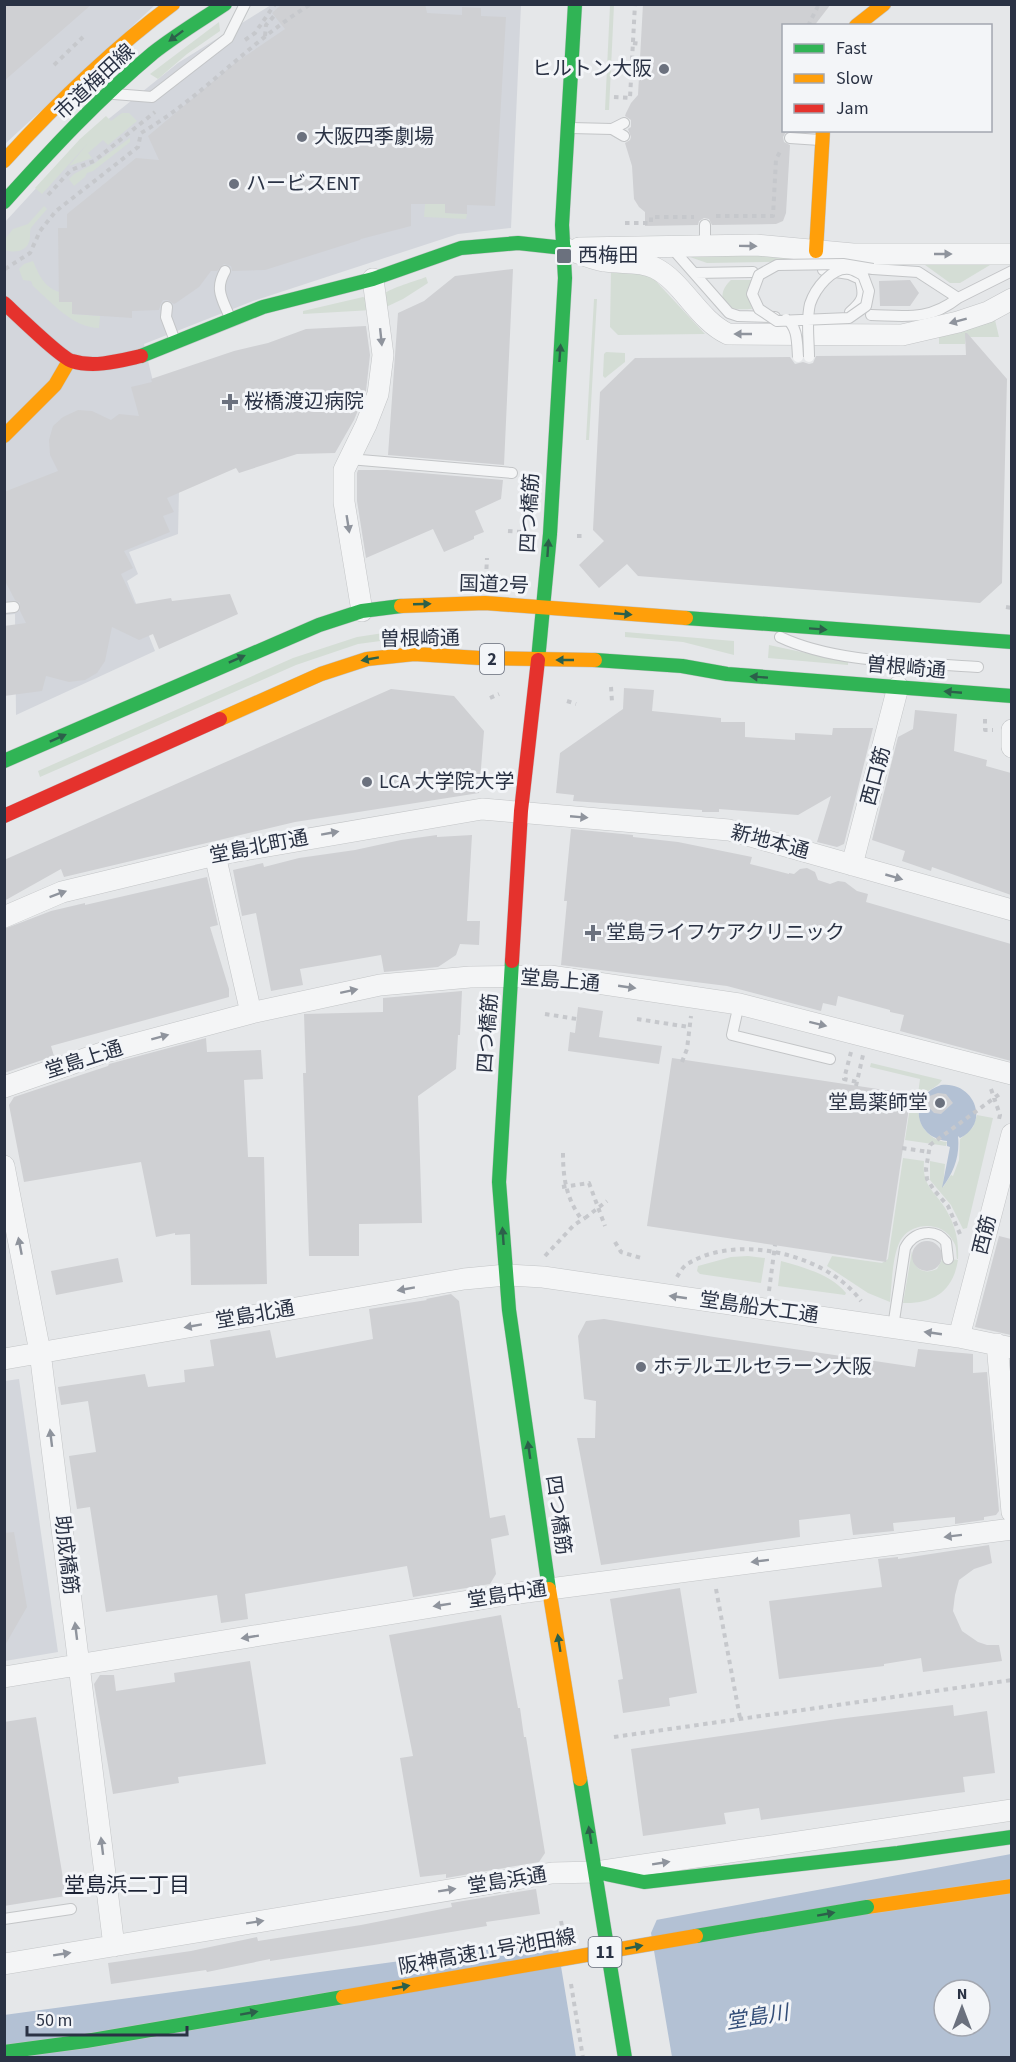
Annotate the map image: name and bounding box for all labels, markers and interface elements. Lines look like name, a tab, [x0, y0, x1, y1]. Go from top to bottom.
legend	[782, 24, 992, 132]
one-way arrow	[168, 30, 184, 43]
text: Fast	[836, 36, 867, 61]
street label: 市道梅田線	[49, 38, 141, 126]
place label: ヒルトン大阪	[532, 55, 652, 83]
marker: ヒルトン大阪	[657, 62, 671, 76]
text: Slow	[836, 66, 873, 91]
text: Jam	[836, 96, 869, 121]
place label: 大阪四季劇場	[314, 123, 434, 151]
marker: 大阪四季劇場	[295, 130, 309, 144]
place label: ハービスENT	[246, 170, 360, 198]
marker: ハービスENT	[227, 177, 241, 191]
one-way arrow	[739, 241, 758, 250]
place label: 西梅田	[578, 242, 638, 270]
marker: 西梅田	[555, 247, 573, 265]
one-way arrow	[933, 249, 952, 259]
one-way arrow	[949, 317, 967, 327]
one-way arrow	[376, 327, 386, 346]
one-way arrow	[734, 329, 753, 339]
one-way arrow	[555, 344, 564, 363]
place label: 桜橋渡辺病院	[244, 388, 364, 416]
marker: 桜橋渡辺病院	[221, 393, 239, 411]
street label: 四つ橋筋	[514, 472, 546, 554]
one-way arrow	[343, 514, 352, 533]
one-way arrow	[544, 539, 553, 558]
street label: 国道2号	[459, 570, 529, 600]
one-way arrow	[412, 599, 431, 608]
one-way arrow	[614, 609, 633, 618]
street label: 曽根崎通	[380, 624, 460, 654]
one-way arrow	[808, 624, 827, 633]
road number: 2	[480, 644, 504, 674]
street label: 曽根崎通	[865, 651, 947, 685]
one-way arrow	[228, 654, 246, 664]
one-way arrow	[361, 655, 380, 664]
one-way arrow	[555, 655, 574, 665]
one-way arrow	[749, 672, 768, 681]
one-way arrow	[944, 687, 963, 696]
one-way arrow	[49, 732, 67, 742]
street label: 西口筋	[855, 743, 897, 809]
place label: LCA 大学院大学	[379, 768, 514, 796]
marker: LCA 大学院大学	[360, 775, 374, 789]
one-way arrow	[570, 813, 589, 822]
street label: 新地本通	[728, 818, 812, 866]
street label: 堂島北町通	[207, 824, 311, 870]
one-way arrow	[321, 829, 340, 838]
one-way arrow	[884, 872, 903, 882]
one-way arrow	[50, 889, 68, 899]
place label: 堂島ライフケアクリニック	[606, 919, 845, 947]
marker: 堂島ライフケアクリニック	[584, 924, 602, 942]
street label: 堂島上通	[519, 964, 601, 998]
one-way arrow	[617, 983, 636, 992]
one-way arrow	[340, 986, 359, 996]
street label: 四つ橋筋	[471, 992, 505, 1074]
one-way arrow	[809, 1020, 827, 1029]
one-way arrow	[151, 1032, 169, 1041]
street label: 堂島上通	[42, 1034, 126, 1086]
place label: 堂島薬師堂	[828, 1089, 928, 1117]
marker: 堂島薬師堂	[933, 1096, 947, 1110]
street label: 西筋	[967, 1212, 1003, 1258]
one-way arrow	[498, 1226, 507, 1245]
one-way arrow	[15, 1236, 24, 1255]
one-way arrow	[397, 1285, 416, 1294]
street label: 堂島船大工通	[698, 1286, 820, 1330]
one-way arrow	[668, 1292, 687, 1301]
street label: 堂島北通	[213, 1294, 297, 1336]
one-way arrow	[184, 1322, 203, 1331]
one-way arrow	[924, 1328, 943, 1337]
place label: ホテルエルセラーン大阪	[653, 1353, 872, 1381]
marker: ホテルエルセラーン大阪	[634, 1360, 648, 1374]
one-way arrow	[47, 1428, 56, 1447]
one-way arrow	[525, 1441, 534, 1460]
street label: 四つ橋筋	[539, 1473, 577, 1557]
street label: 助成橋筋	[47, 1514, 85, 1596]
one-way arrow	[944, 1532, 963, 1541]
one-way arrow	[750, 1556, 769, 1566]
street label: 堂島中通	[465, 1575, 549, 1615]
one-way arrow	[432, 1601, 451, 1610]
one-way arrow	[71, 1622, 81, 1641]
one-way arrow	[240, 1633, 259, 1642]
one-way arrow	[554, 1633, 563, 1652]
one-way arrow	[586, 1826, 595, 1845]
one-way arrow	[97, 1836, 107, 1855]
one-way arrow	[651, 1859, 670, 1868]
street label: 堂島浜通	[465, 1861, 549, 1901]
district label: 堂島浜二丁目	[64, 1870, 190, 1900]
one-way arrow	[438, 1886, 457, 1895]
one-way arrow	[817, 1909, 836, 1918]
one-way arrow	[245, 1918, 264, 1927]
street label: 阪神高速11号池田線	[396, 1923, 578, 1981]
road number: 11	[588, 1937, 622, 1967]
one-way arrow	[625, 1942, 644, 1951]
one-way arrow	[53, 1950, 72, 1959]
north arrow	[932, 1978, 992, 2038]
one-way arrow	[391, 1982, 410, 1991]
text: N	[957, 1983, 967, 2005]
water label: 堂島川	[724, 1997, 792, 2037]
scale bar	[27, 1999, 188, 2037]
text: 50 m	[36, 2008, 72, 2033]
one-way arrow	[240, 2009, 259, 2018]

